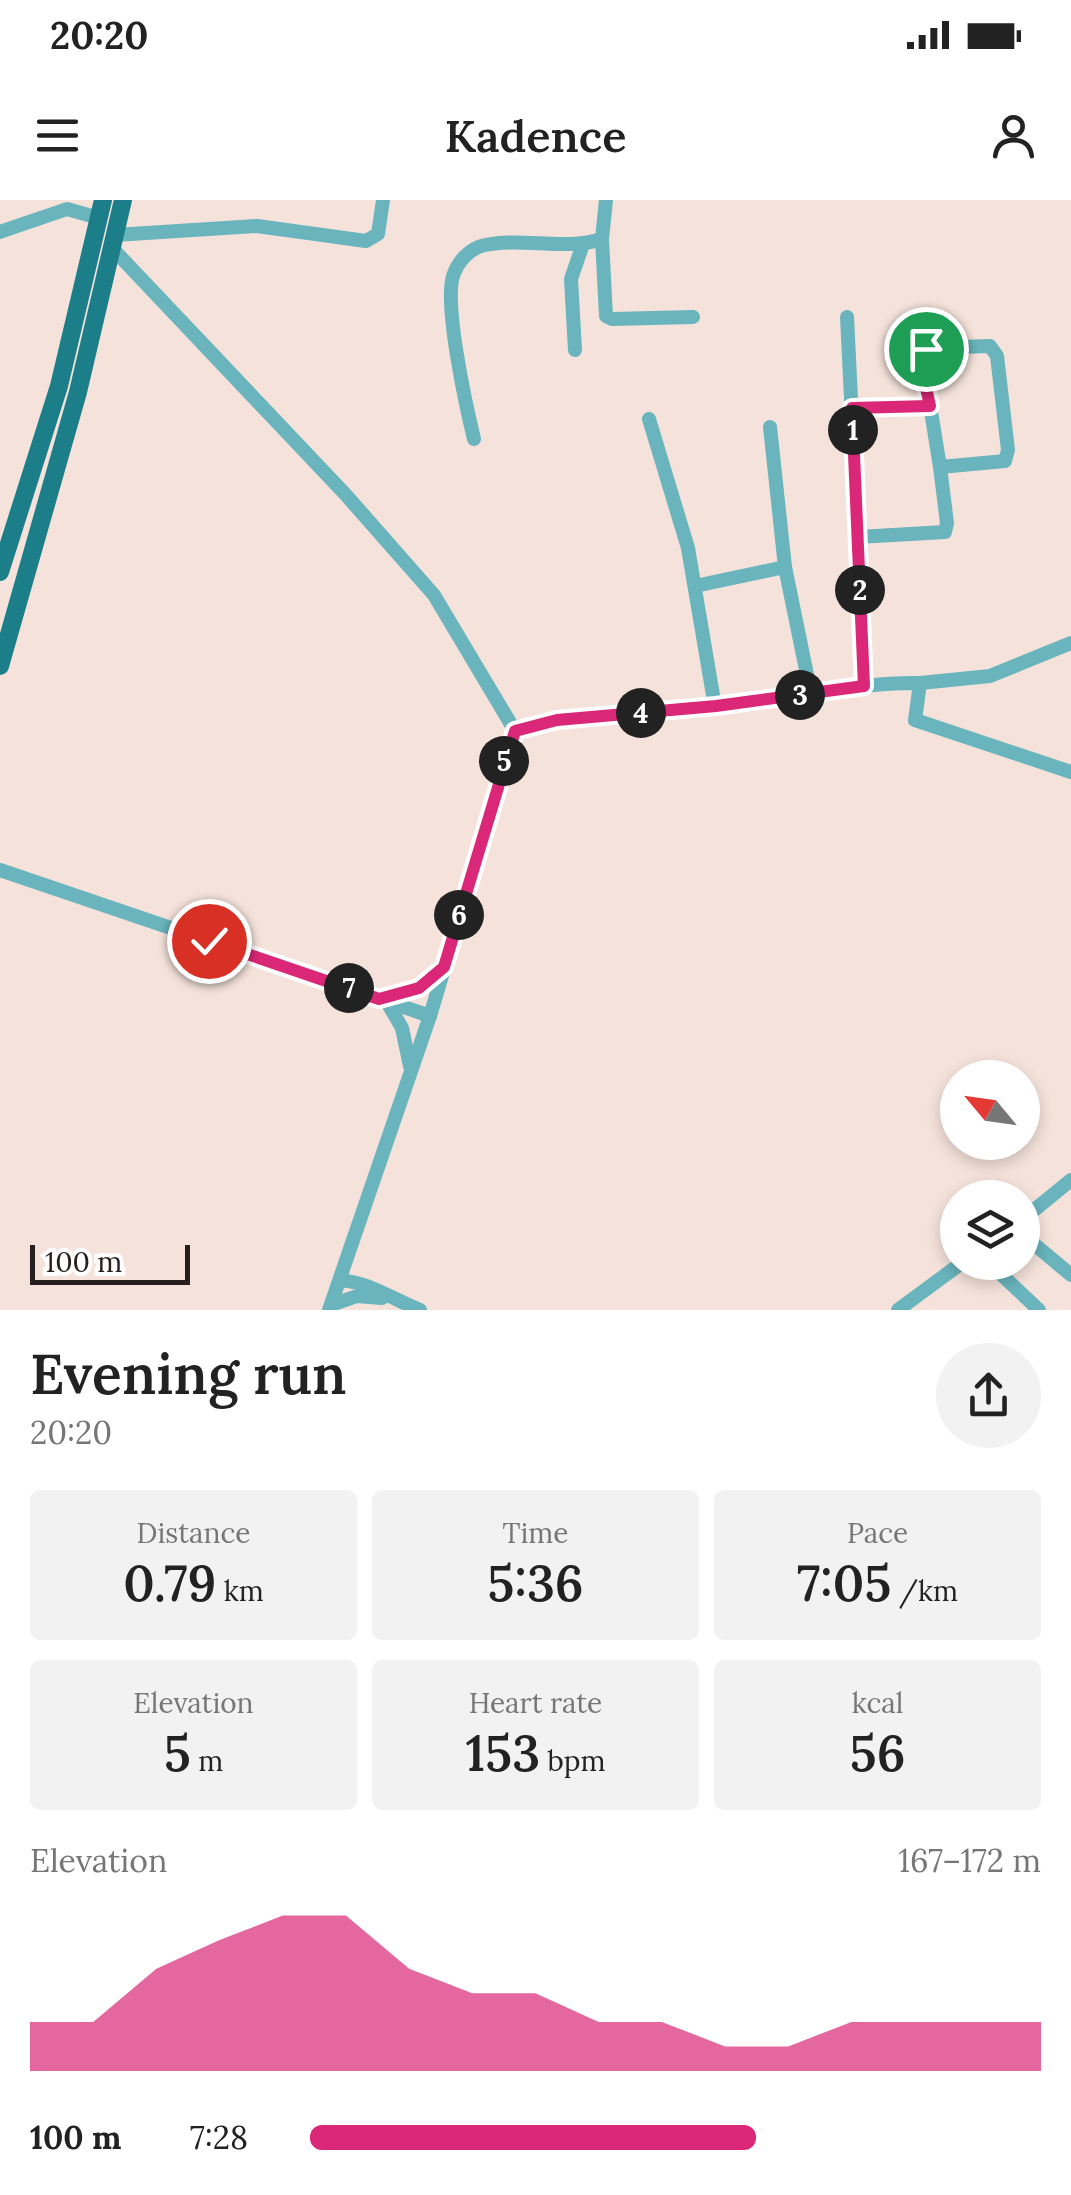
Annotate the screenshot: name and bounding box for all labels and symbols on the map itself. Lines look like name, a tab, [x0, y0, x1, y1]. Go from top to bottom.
pin	[884, 307, 969, 392]
pin: 1	[828, 405, 878, 455]
pin: 2	[835, 565, 885, 615]
pin: 3	[775, 670, 825, 720]
pin: 4	[616, 688, 666, 738]
pin: 5	[479, 736, 529, 786]
pin: 6	[434, 890, 484, 940]
pin	[167, 899, 252, 984]
pin: 7	[324, 963, 374, 1013]
north arrow	[940, 1060, 1040, 1160]
scale bar	[30, 1240, 190, 1284]

